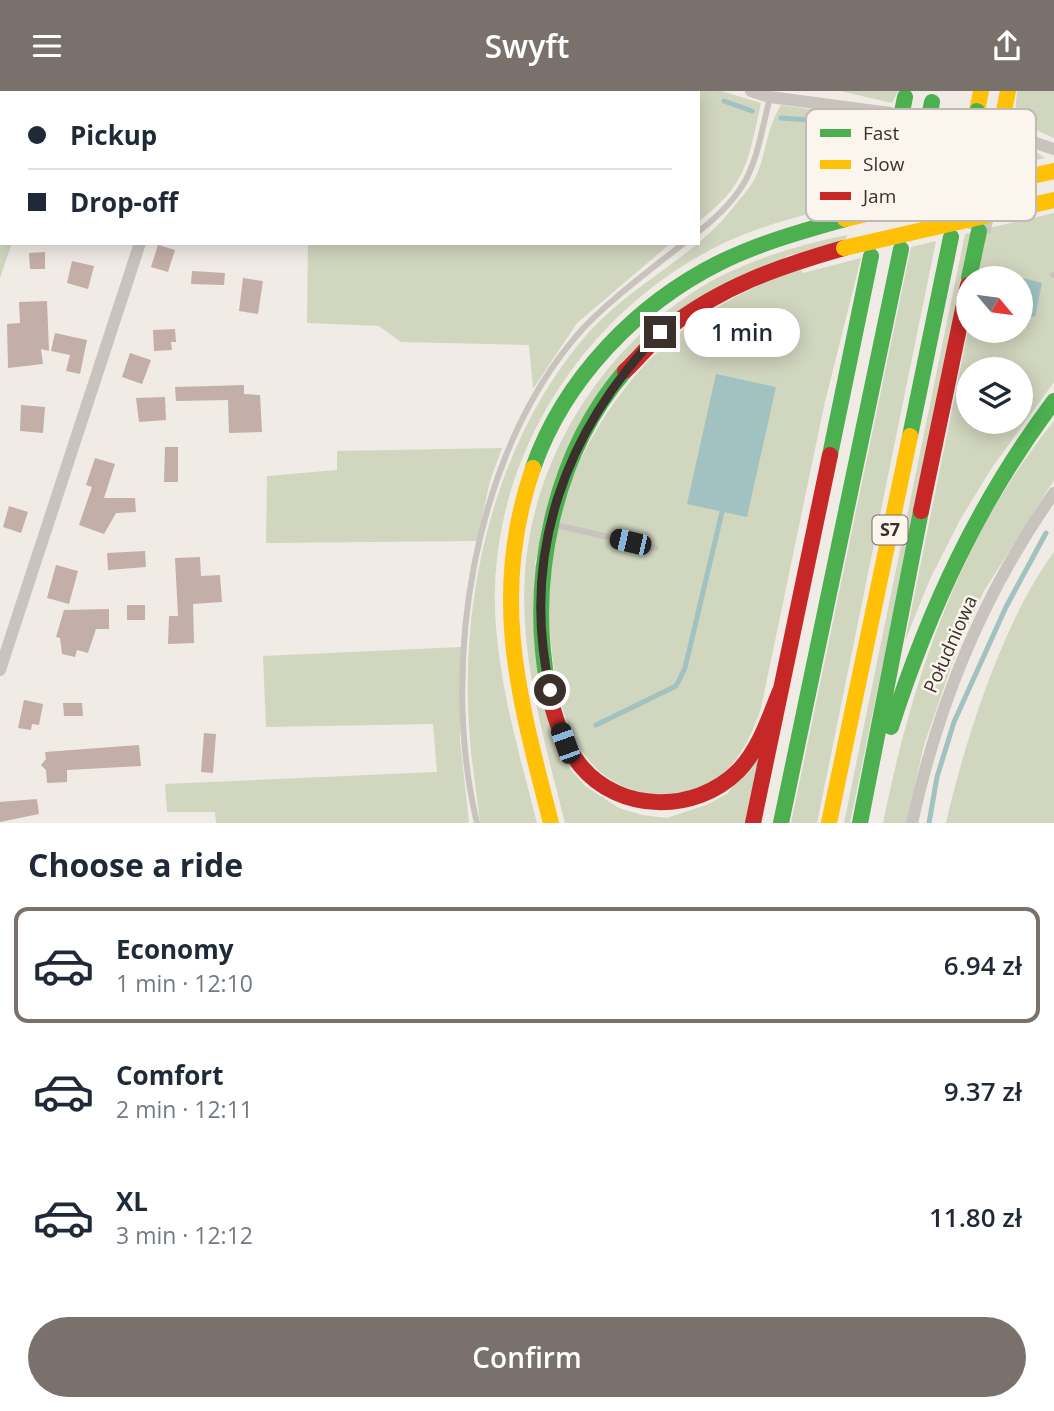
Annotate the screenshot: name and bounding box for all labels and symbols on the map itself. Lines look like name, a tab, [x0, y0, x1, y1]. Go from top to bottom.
legend	[806, 109, 1036, 221]
text: Fast	[863, 120, 899, 146]
text: Slow	[863, 151, 905, 177]
text: Jam	[861, 183, 896, 209]
north arrow	[956, 266, 1032, 343]
callout: 1 min	[684, 307, 800, 357]
route end	[644, 316, 676, 348]
road number: S7	[872, 515, 908, 545]
car	[608, 527, 653, 557]
street label: Południowa	[917, 591, 983, 697]
route start	[534, 674, 566, 706]
car	[548, 720, 583, 766]

